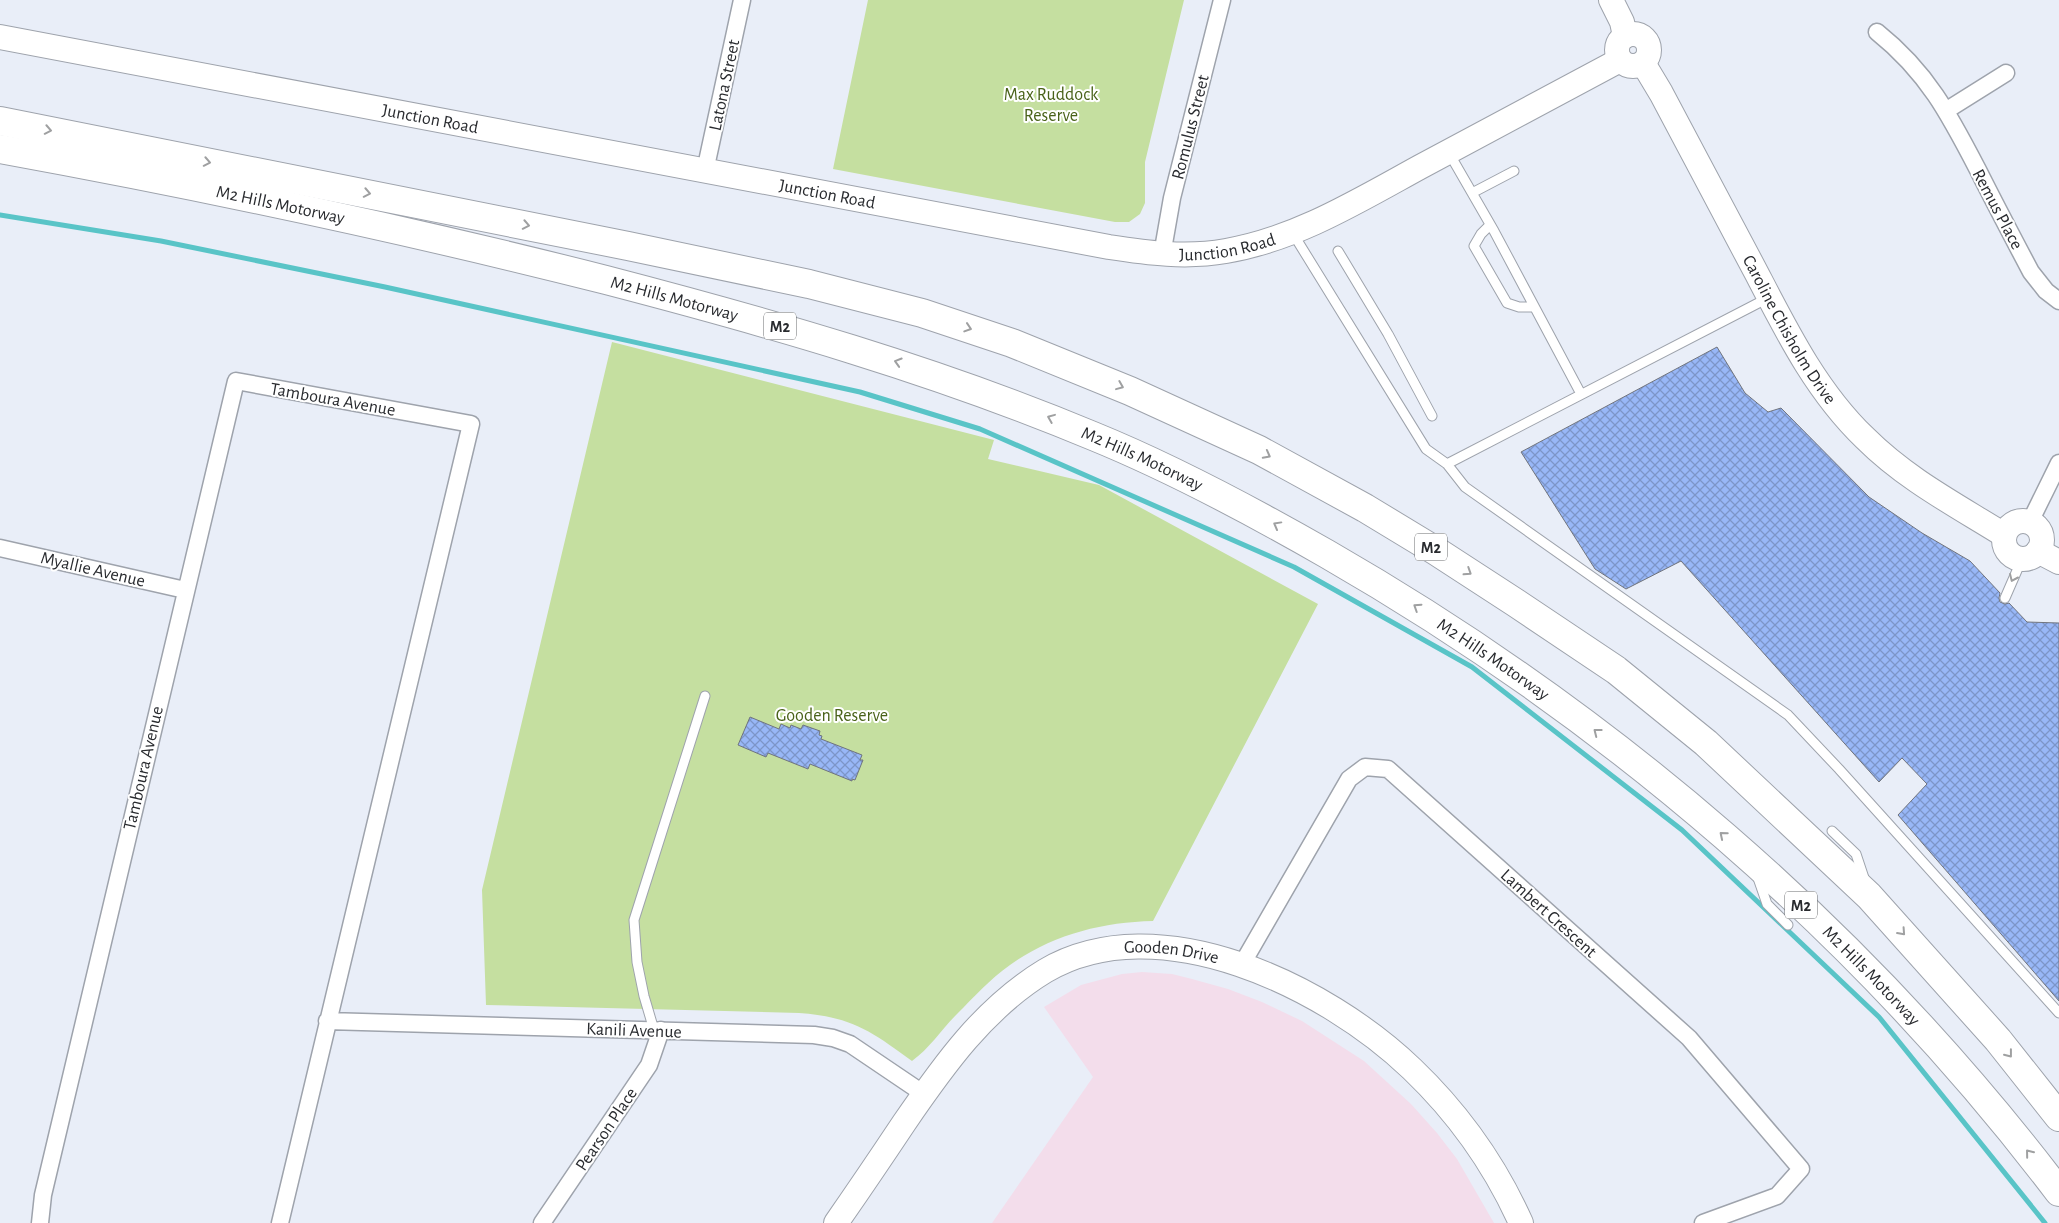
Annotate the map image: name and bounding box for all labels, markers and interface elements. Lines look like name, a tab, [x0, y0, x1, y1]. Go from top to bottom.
street label: Latona Street	[707, 38, 743, 133]
street label: Romulus Street	[1169, 73, 1213, 181]
park label: Max Ruddock Reserve	[1004, 86, 1099, 125]
street label: Junction Road	[381, 102, 480, 137]
one-way arrow	[44, 124, 52, 135]
one-way arrow	[203, 156, 212, 166]
street label: Remus Place	[1968, 166, 2026, 253]
street label: Junction Road	[778, 177, 877, 213]
street label: M2 Hills Motorway	[214, 183, 347, 228]
one-way arrow	[362, 188, 371, 198]
one-way arrow	[522, 220, 530, 230]
street label: Junction Road	[1179, 231, 1278, 264]
street label: Caroline Chisholm Drive	[1739, 252, 1839, 408]
street label: M2 Hills Motorway	[609, 274, 740, 325]
road number: M2	[764, 312, 796, 340]
one-way arrow	[964, 322, 972, 332]
one-way arrow	[895, 358, 903, 368]
street label: Tamboura Avenue	[269, 380, 397, 420]
one-way arrow	[1115, 380, 1124, 391]
one-way arrow	[1047, 414, 1056, 425]
street label: M2 Hills Motorway	[1079, 424, 1206, 495]
one-way arrow	[1262, 449, 1271, 459]
one-way arrow	[1273, 521, 1282, 531]
road number: M2	[1415, 534, 1447, 560]
street label: Myallie Avenue	[39, 549, 147, 591]
one-way arrow	[1463, 565, 1472, 575]
one-way arrow	[2008, 573, 2019, 582]
one-way arrow	[1414, 603, 1423, 613]
street label: M2 Hills Motorway	[1434, 616, 1552, 704]
street label: Tamboura Avenue	[121, 704, 167, 832]
park label: Gooden Reserve	[776, 707, 888, 725]
one-way arrow	[1594, 730, 1603, 738]
one-way arrow	[1720, 831, 1729, 840]
street label: Lambert Crescent	[1497, 866, 1600, 961]
road number: M2	[1785, 892, 1817, 918]
street label: M2 Hills Motorway	[1819, 923, 1923, 1030]
one-way arrow	[1896, 927, 1905, 936]
street label: Gooden Drive	[1124, 938, 1221, 967]
street label: Kanili Avenue	[586, 1020, 682, 1042]
one-way arrow	[2004, 1048, 2012, 1057]
street label: Pearson Place	[573, 1085, 641, 1174]
one-way arrow	[2027, 1150, 2035, 1159]

